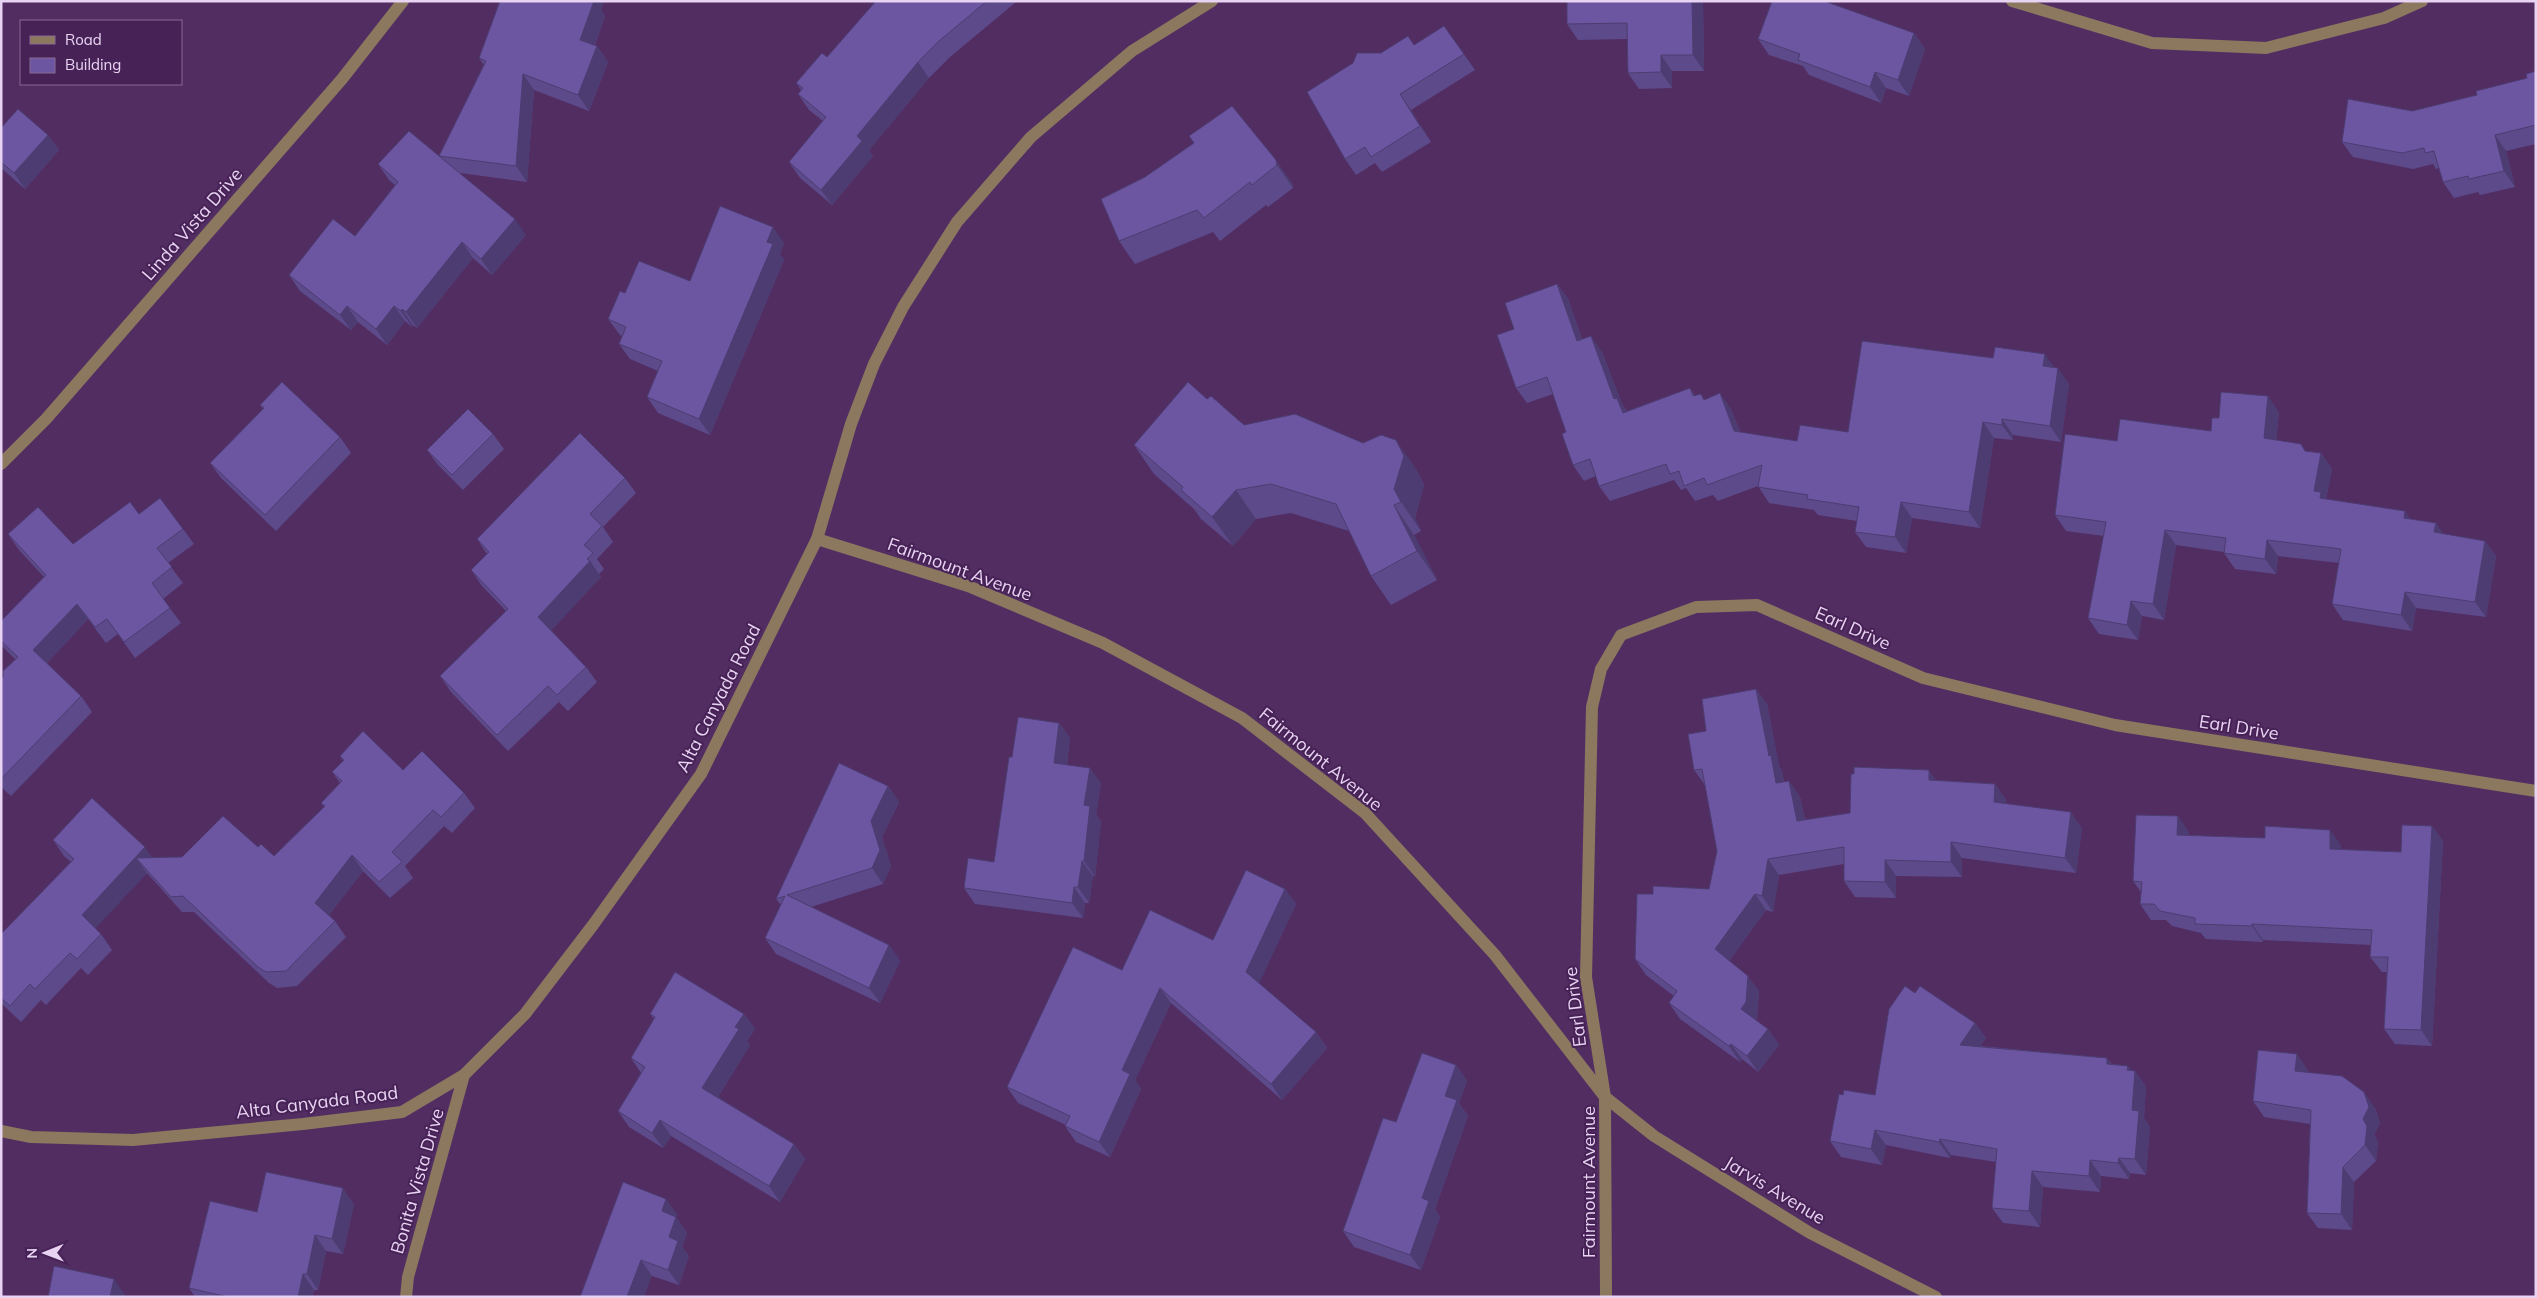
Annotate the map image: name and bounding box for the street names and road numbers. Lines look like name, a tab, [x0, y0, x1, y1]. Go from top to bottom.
street label: Linda Vista Drive	[137, 163, 247, 285]
street label: Fairmount Avenue	[885, 532, 1035, 606]
street label: Earl Drive	[1812, 601, 1894, 655]
street label: Alta Canyada Road	[671, 620, 765, 776]
street label: Fairmount Avenue	[1255, 702, 1387, 816]
street label: Earl Drive	[2198, 709, 2280, 745]
street label: Earl Drive	[1559, 966, 1591, 1048]
street label: Alta Canyada Road	[235, 1081, 399, 1123]
street label: Bonita Vista Drive	[385, 1106, 449, 1256]
street label: Fairmount Avenue	[1577, 1106, 1600, 1258]
street label: Jarvis Avenue	[1720, 1151, 1830, 1229]

